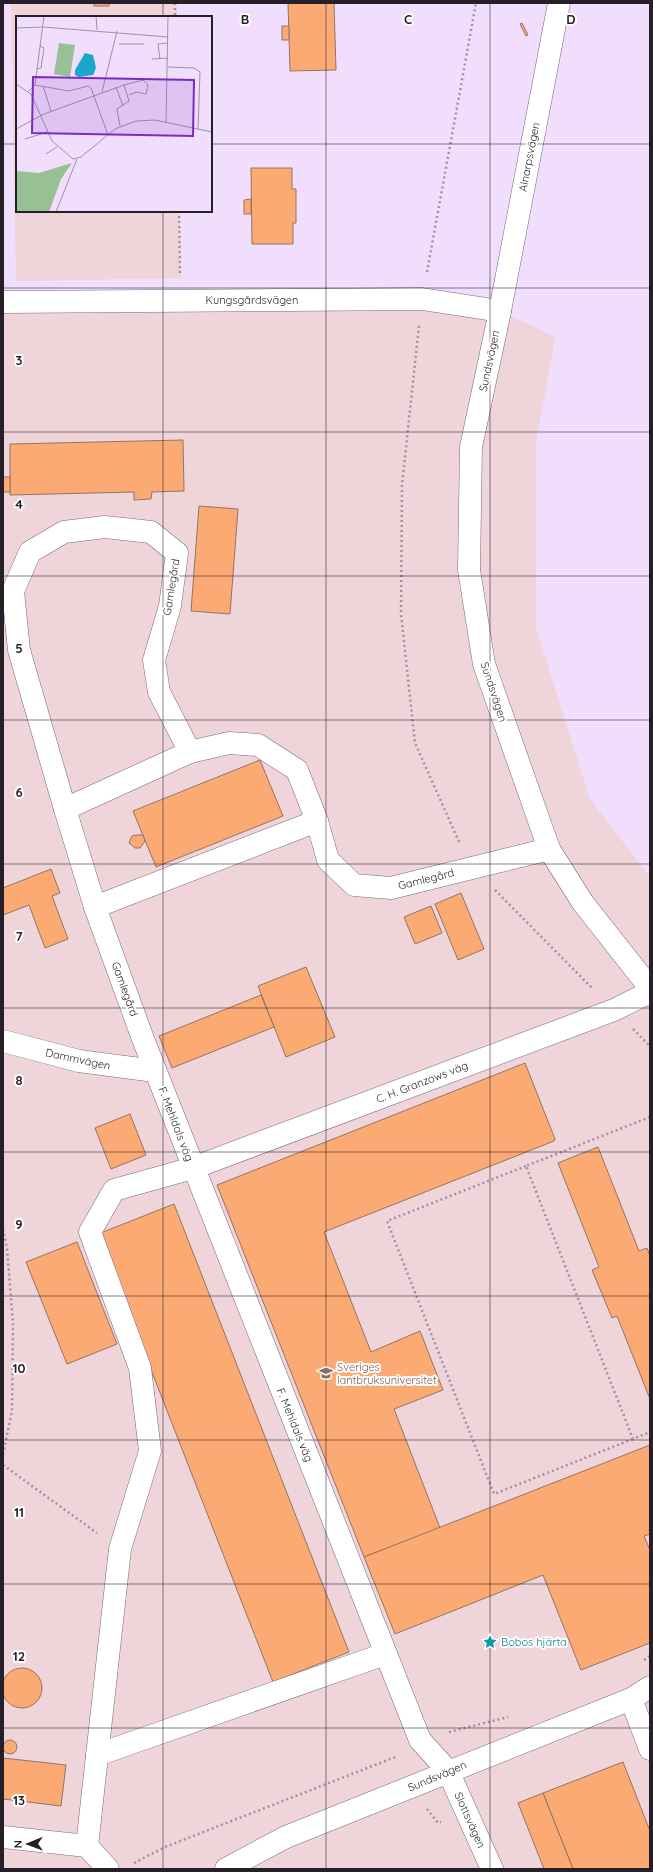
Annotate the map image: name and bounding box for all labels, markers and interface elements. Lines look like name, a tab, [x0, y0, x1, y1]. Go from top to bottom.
text: B	[241, 11, 249, 27]
text: C	[404, 11, 412, 27]
text: D	[566, 11, 576, 27]
inset map	[16, 16, 212, 212]
street label: Alnarpsvägen	[515, 121, 543, 193]
street label: Kungsgårdsvägen	[206, 293, 298, 307]
street label: Sundsvägen	[476, 329, 502, 393]
text: 3	[16, 352, 23, 368]
text: 4	[15, 496, 23, 512]
street label: Gamlegård	[160, 558, 182, 616]
text: 5	[15, 640, 23, 656]
street label: Sundsvägen	[478, 660, 510, 724]
text: 6	[15, 784, 23, 800]
street label: Gamlegård	[397, 865, 455, 893]
text: 7	[15, 928, 23, 944]
street label: Gamlegård	[109, 960, 141, 1018]
street label: Dammvägen	[44, 1045, 112, 1073]
street label: C. H. Granzows väg	[374, 1058, 470, 1106]
text: 8	[15, 1072, 23, 1088]
street label: F. Mehldals väg	[155, 1085, 197, 1163]
text: 9	[15, 1216, 23, 1232]
text: 10	[12, 1360, 26, 1376]
place label: Sveriges lantbruksuniversitet	[337, 1360, 437, 1387]
school or university icon: Sveriges lantbruksuniversitet	[318, 1365, 334, 1381]
street label: F. Mehldals väg	[274, 1386, 316, 1464]
text: 11	[14, 1504, 24, 1520]
place icon: Bobos hjärta	[482, 1634, 498, 1650]
place label: Bobos hjärta	[501, 1635, 567, 1649]
text: 12	[13, 1648, 25, 1664]
street label: Sundsvägen	[406, 1757, 468, 1795]
street label: Slottsvägen	[451, 1790, 489, 1850]
text: 13	[13, 1792, 25, 1808]
north arrow	[8, 1824, 48, 1864]
text: N	[11, 1840, 25, 1848]

